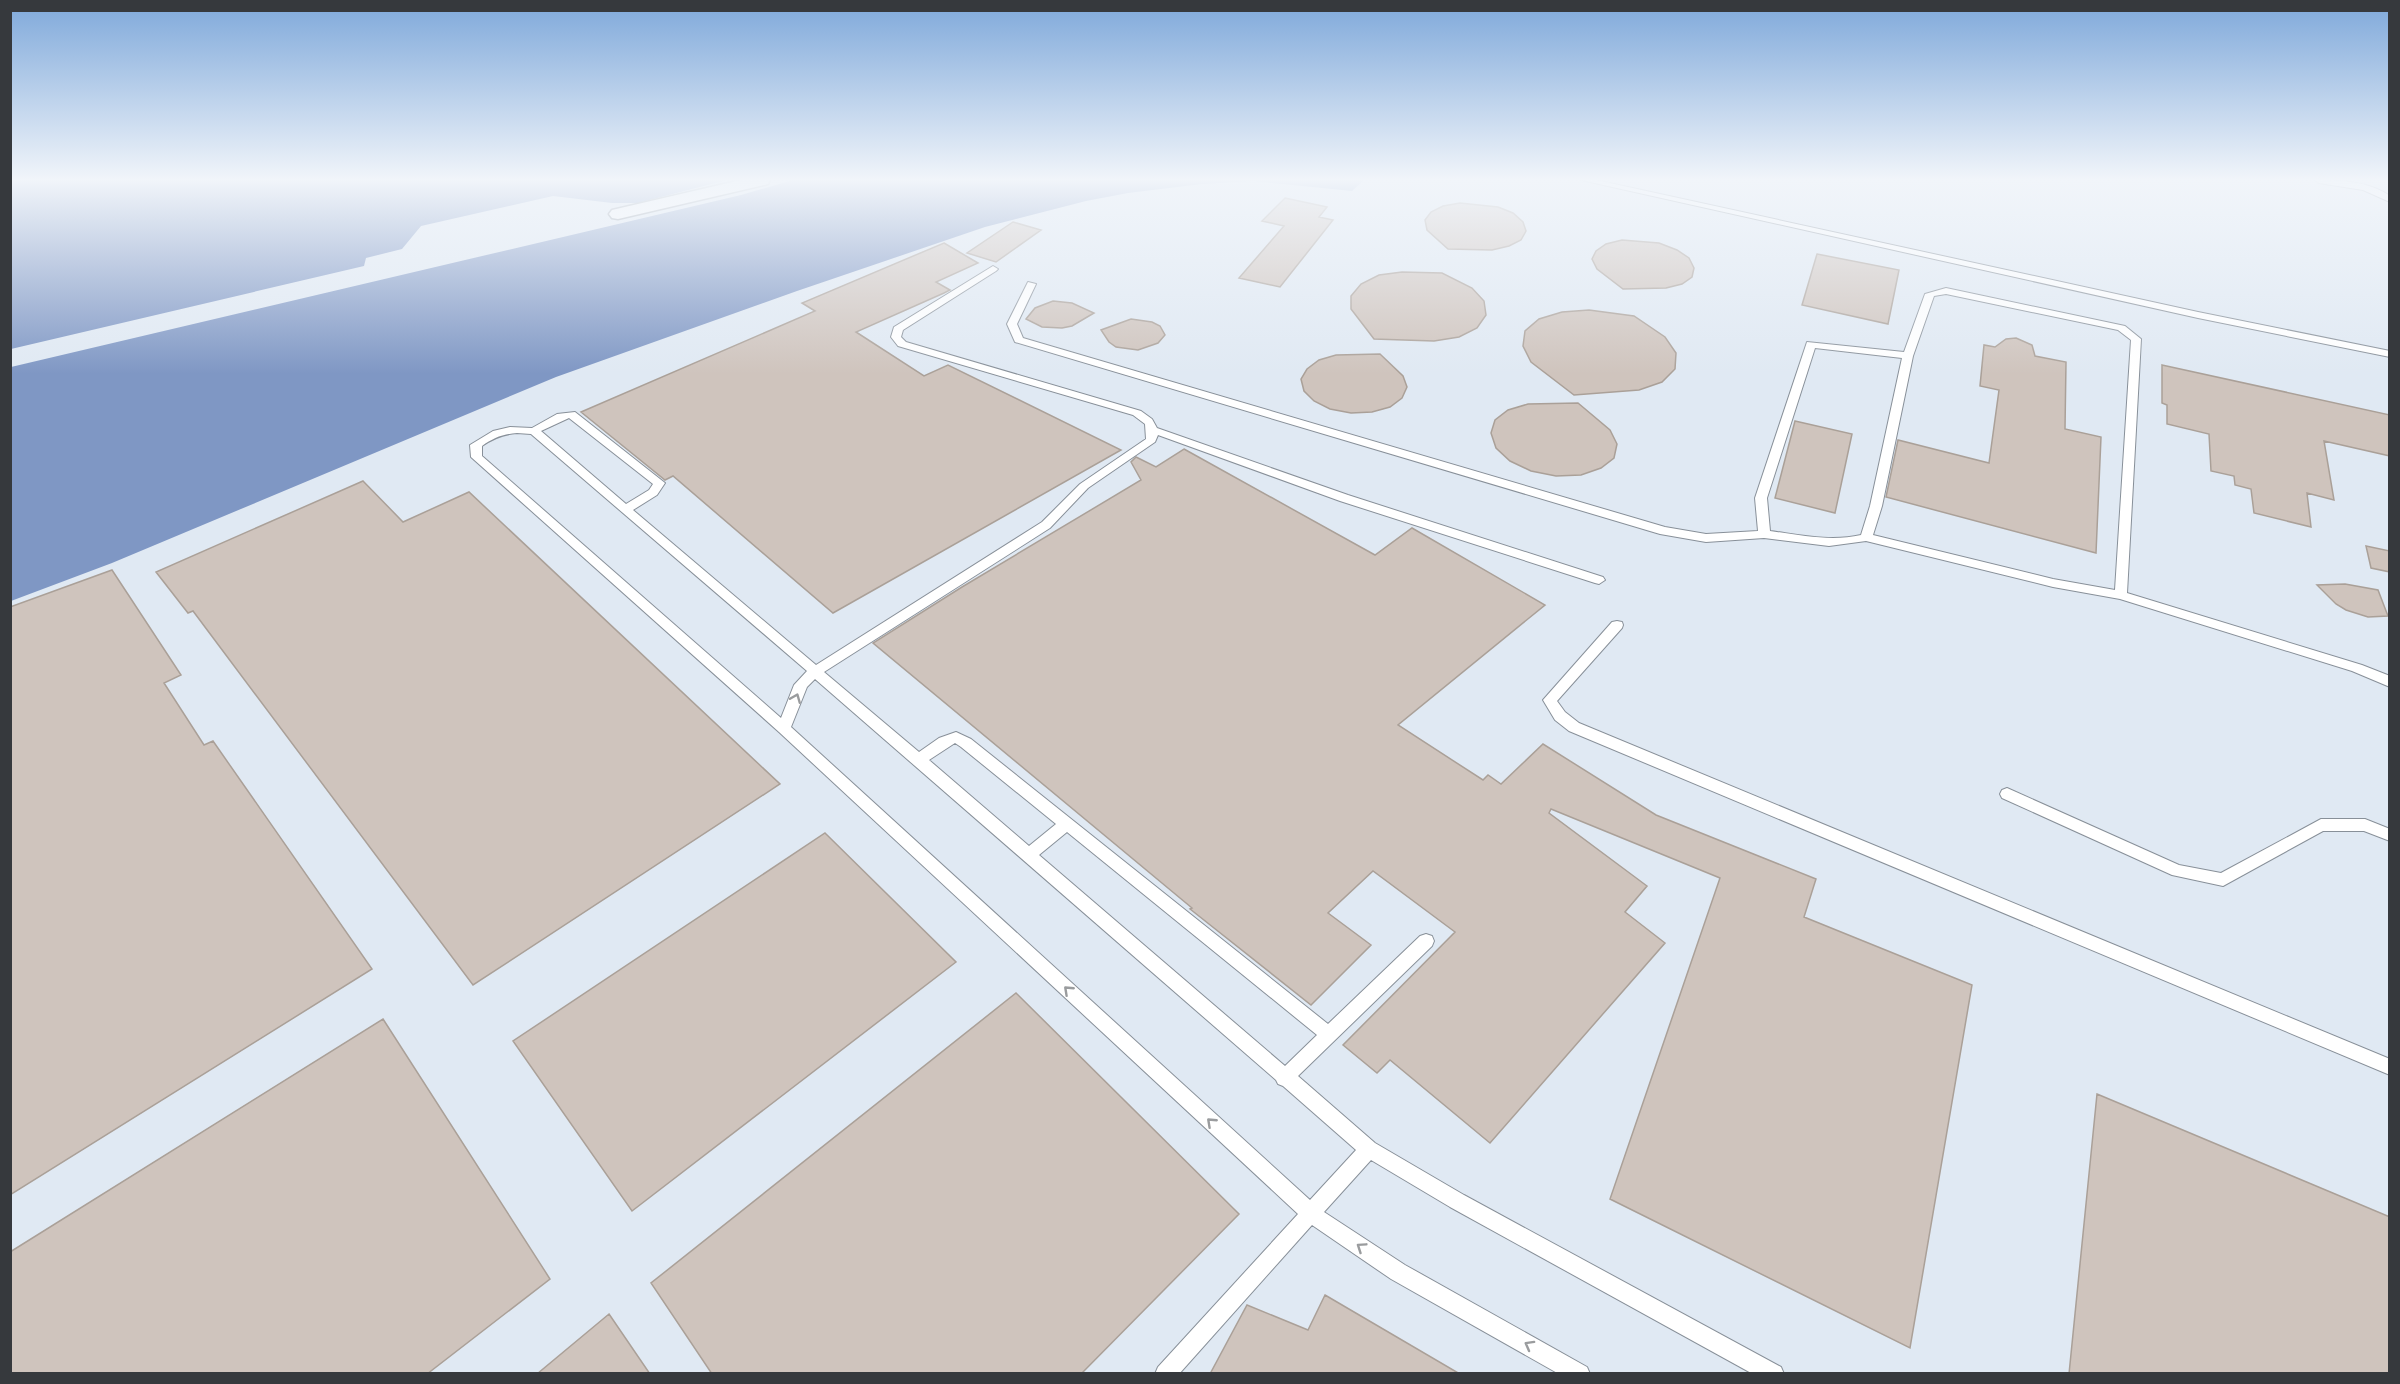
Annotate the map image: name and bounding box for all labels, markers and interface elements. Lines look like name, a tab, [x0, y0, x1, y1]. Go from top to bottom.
one-way arrow	[789, 693, 801, 704]
one-way arrow	[1064, 986, 1075, 997]
one-way arrow	[1208, 1118, 1218, 1129]
one-way arrow	[1357, 1243, 1368, 1254]
one-way arrow	[1525, 1341, 1535, 1352]

